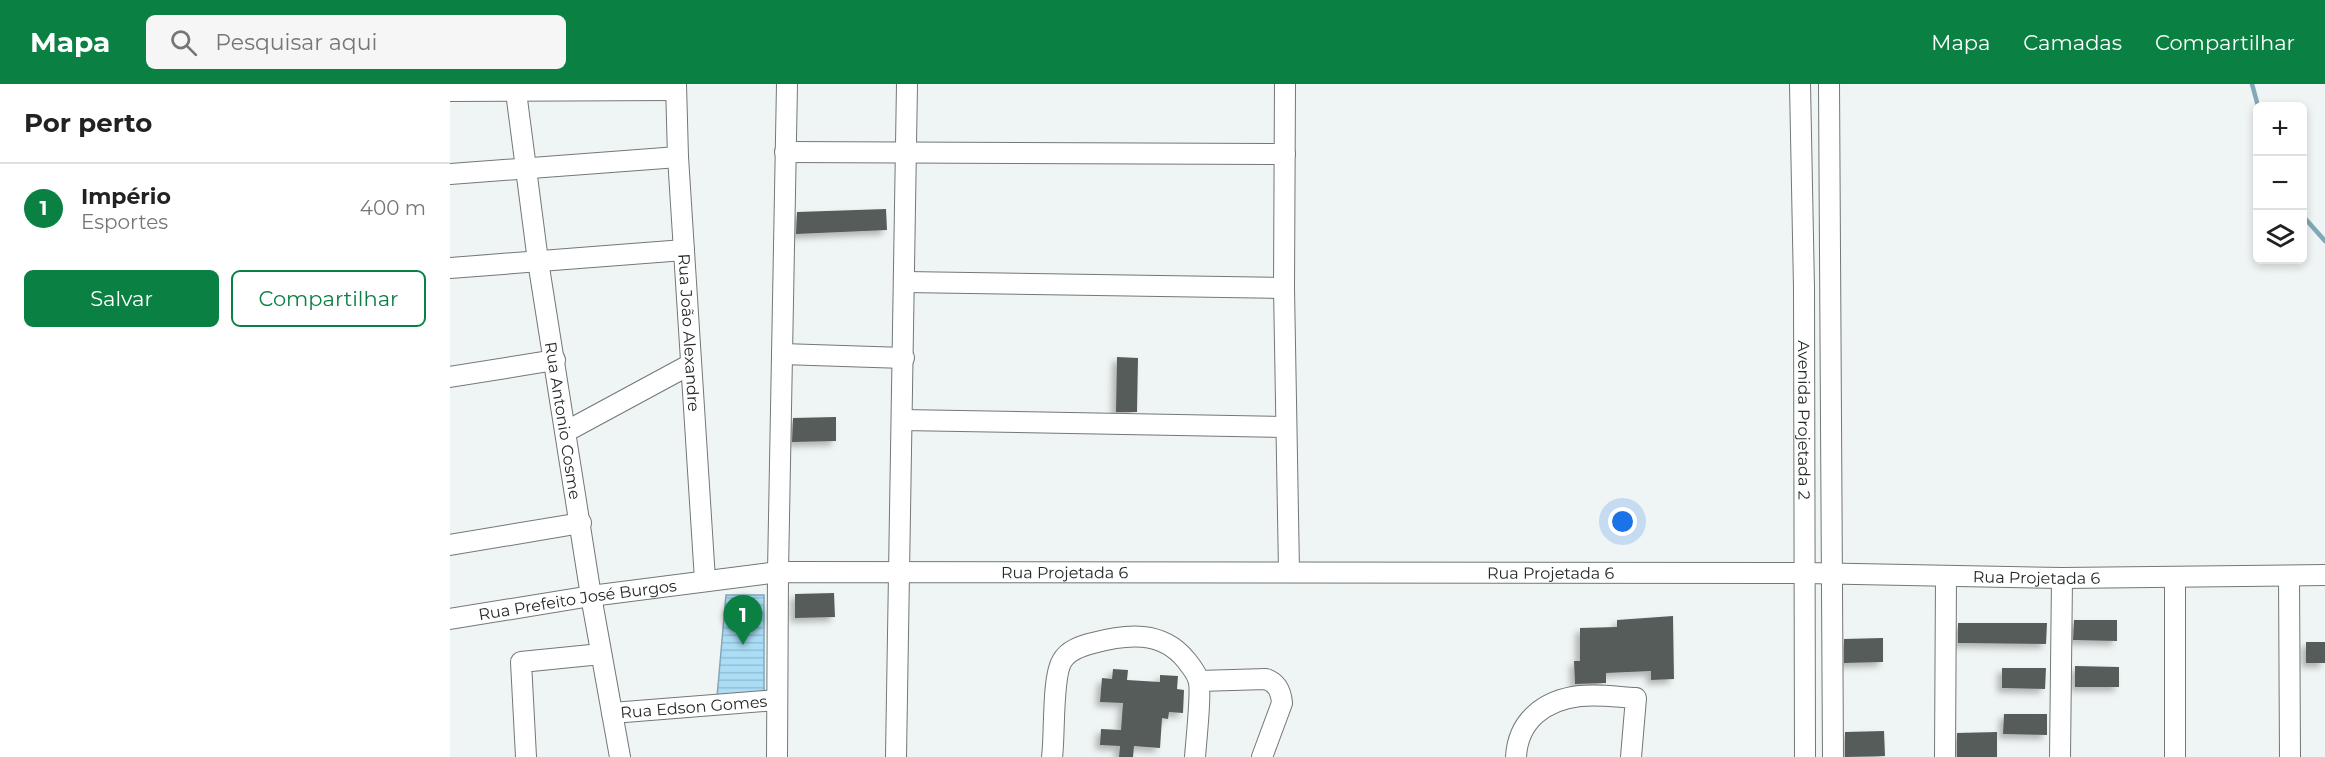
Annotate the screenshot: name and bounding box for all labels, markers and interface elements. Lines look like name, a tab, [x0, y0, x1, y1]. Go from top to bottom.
search box	[146, 15, 566, 69]
text: Mapa	[30, 25, 110, 59]
icon: search	[167, 26, 200, 59]
text: Pesquisar aqui	[215, 29, 377, 56]
text: Mapa	[1931, 30, 1990, 55]
text: Camadas	[2023, 30, 2122, 55]
text: Compartilhar	[2155, 30, 2295, 55]
map controls	[2253, 102, 2307, 264]
button: +	[2253, 102, 2307, 156]
text: Por perto	[24, 107, 152, 139]
button: −	[2253, 156, 2307, 210]
text: Império	[81, 183, 171, 210]
text: 1	[40, 196, 47, 220]
text: 400 m	[360, 196, 426, 220]
text: Esportes	[81, 210, 168, 234]
button: layers	[2253, 210, 2307, 264]
street label: Rua João Alexandre	[675, 253, 704, 412]
button: Salvar	[24, 270, 219, 327]
button: Compartilhar	[231, 270, 426, 327]
street label: Rua Antonio Cosme	[541, 340, 585, 501]
street label: Avenida Projetada 2	[1795, 340, 1814, 500]
your location	[1608, 507, 1637, 536]
street label: Rua Projetada 6	[1001, 563, 1129, 582]
street label: Rua Projetada 6	[1487, 563, 1615, 582]
street label: Rua Projetada 6	[1973, 567, 2101, 588]
street label: Rua Prefeito José Burgos	[477, 576, 678, 624]
pin: 1	[724, 596, 762, 645]
street label: Rua Edson Gomes	[620, 691, 768, 722]

